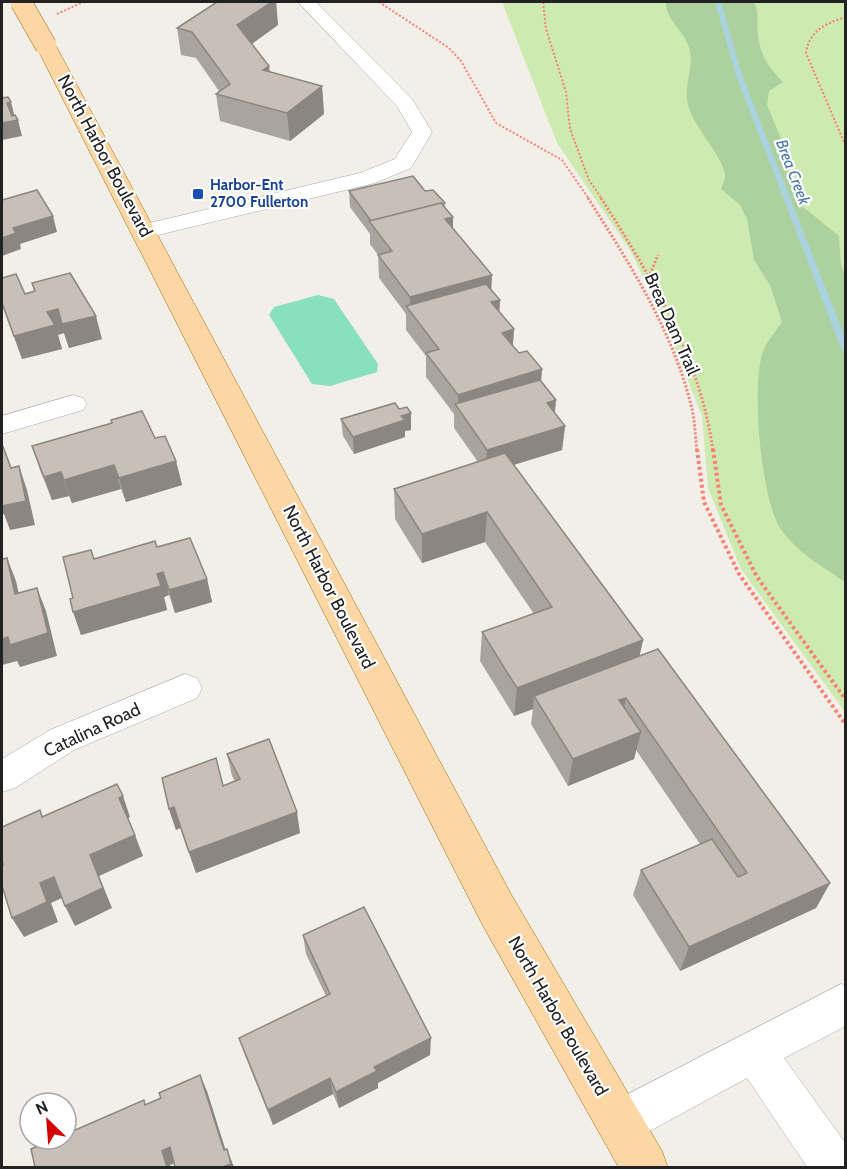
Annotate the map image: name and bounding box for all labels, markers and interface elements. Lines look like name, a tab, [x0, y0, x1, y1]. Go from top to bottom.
street label: North Harbor Boulevard	[53, 71, 157, 241]
water label: Brea Creek	[772, 137, 815, 208]
place label: Harbor-Ent 2700 Fullerton	[210, 176, 308, 211]
marker: Harbor-Ent 2700 Fullerton	[191, 187, 205, 201]
street label: Brea Dam Trail	[640, 269, 705, 379]
street label: North Harbor Boulevard	[278, 502, 380, 672]
street label: Catalina Road	[40, 698, 144, 762]
street label: North Harbor Boulevard	[503, 932, 613, 1100]
north arrow	[18, 1091, 78, 1151]
text: N	[33, 1097, 51, 1119]

